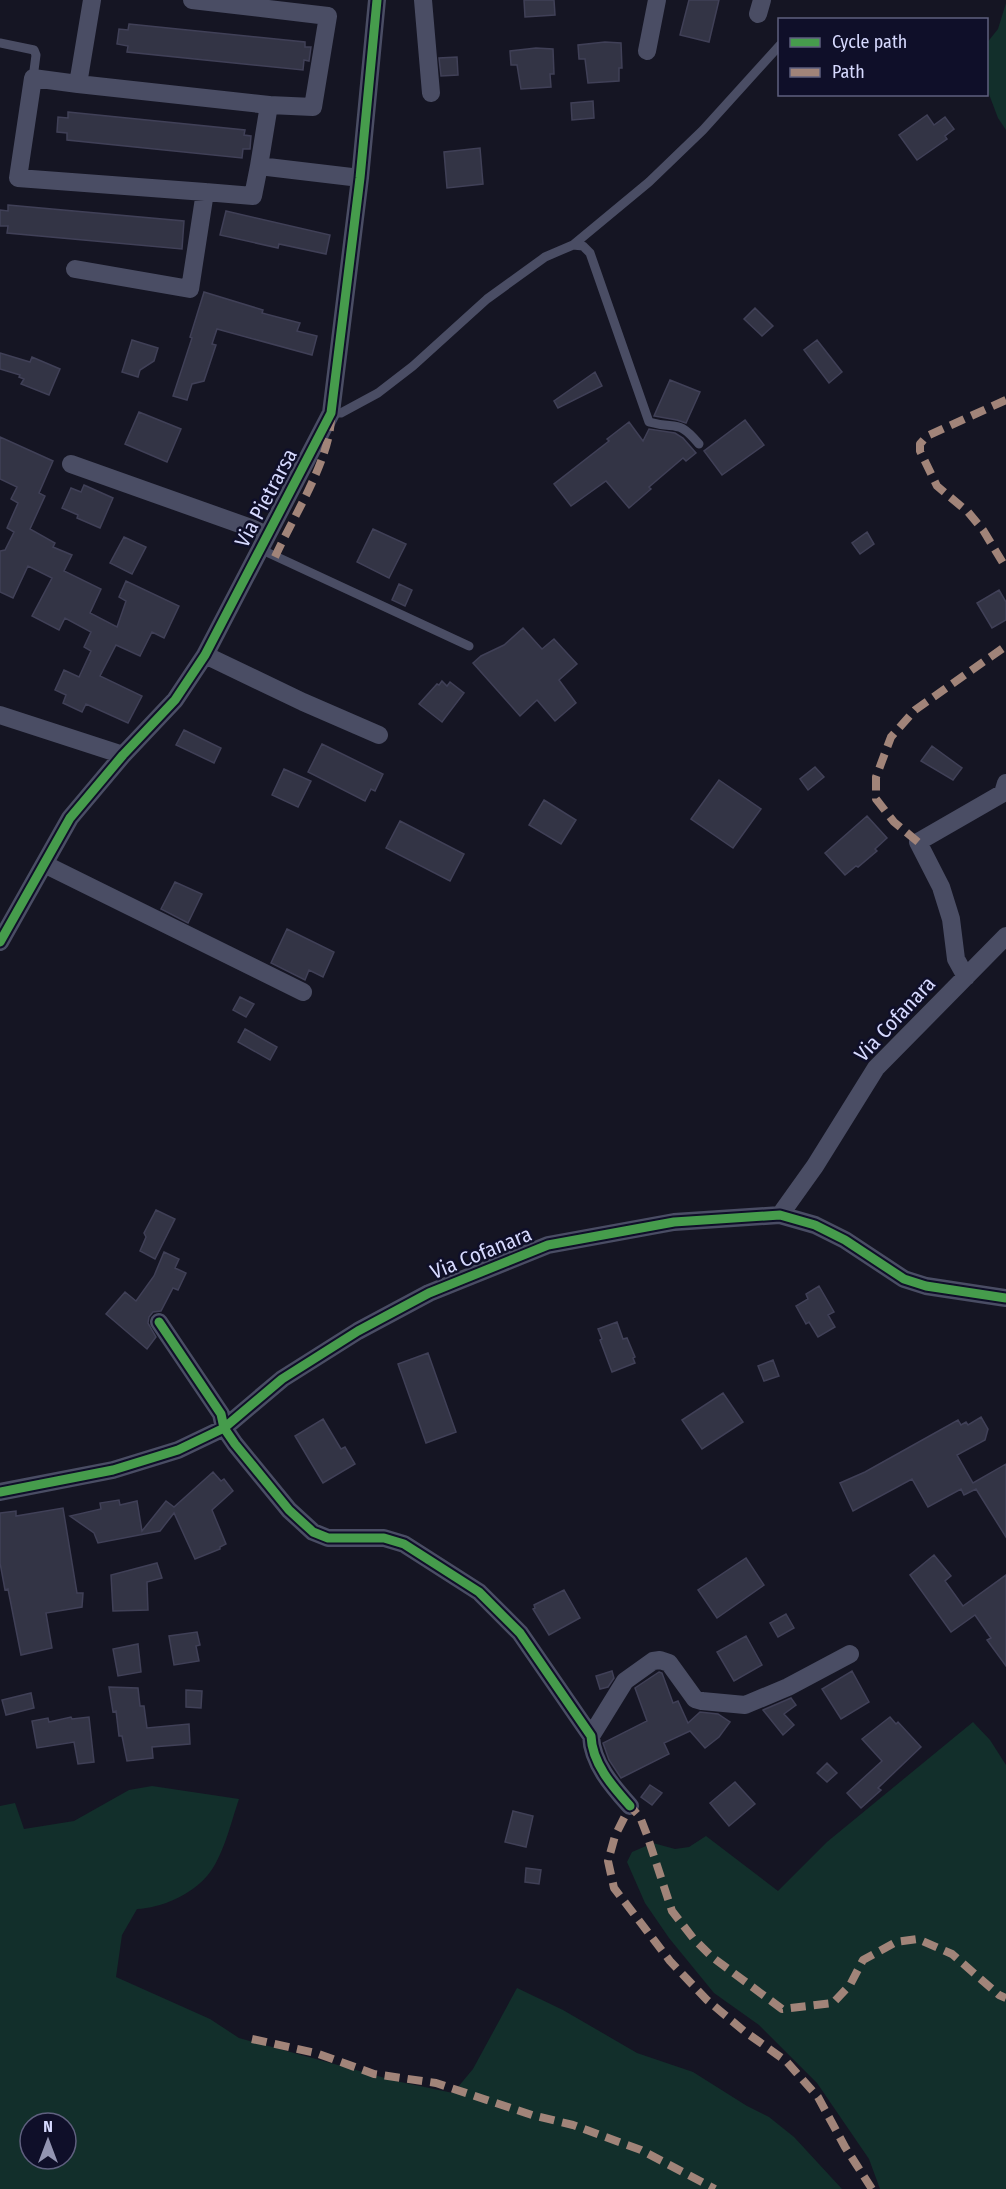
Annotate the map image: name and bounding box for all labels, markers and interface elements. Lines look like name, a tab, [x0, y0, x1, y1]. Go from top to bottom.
legend	[778, 18, 988, 96]
text: Cycle path	[832, 31, 907, 53]
text: Path	[832, 61, 865, 83]
street label: Via Pietrarsa	[229, 444, 303, 552]
street label: Via Cofanara	[849, 971, 941, 1067]
street label: Via Cofanara	[426, 1221, 536, 1285]
north arrow	[18, 2111, 78, 2171]
text: N	[43, 2117, 53, 2136]

